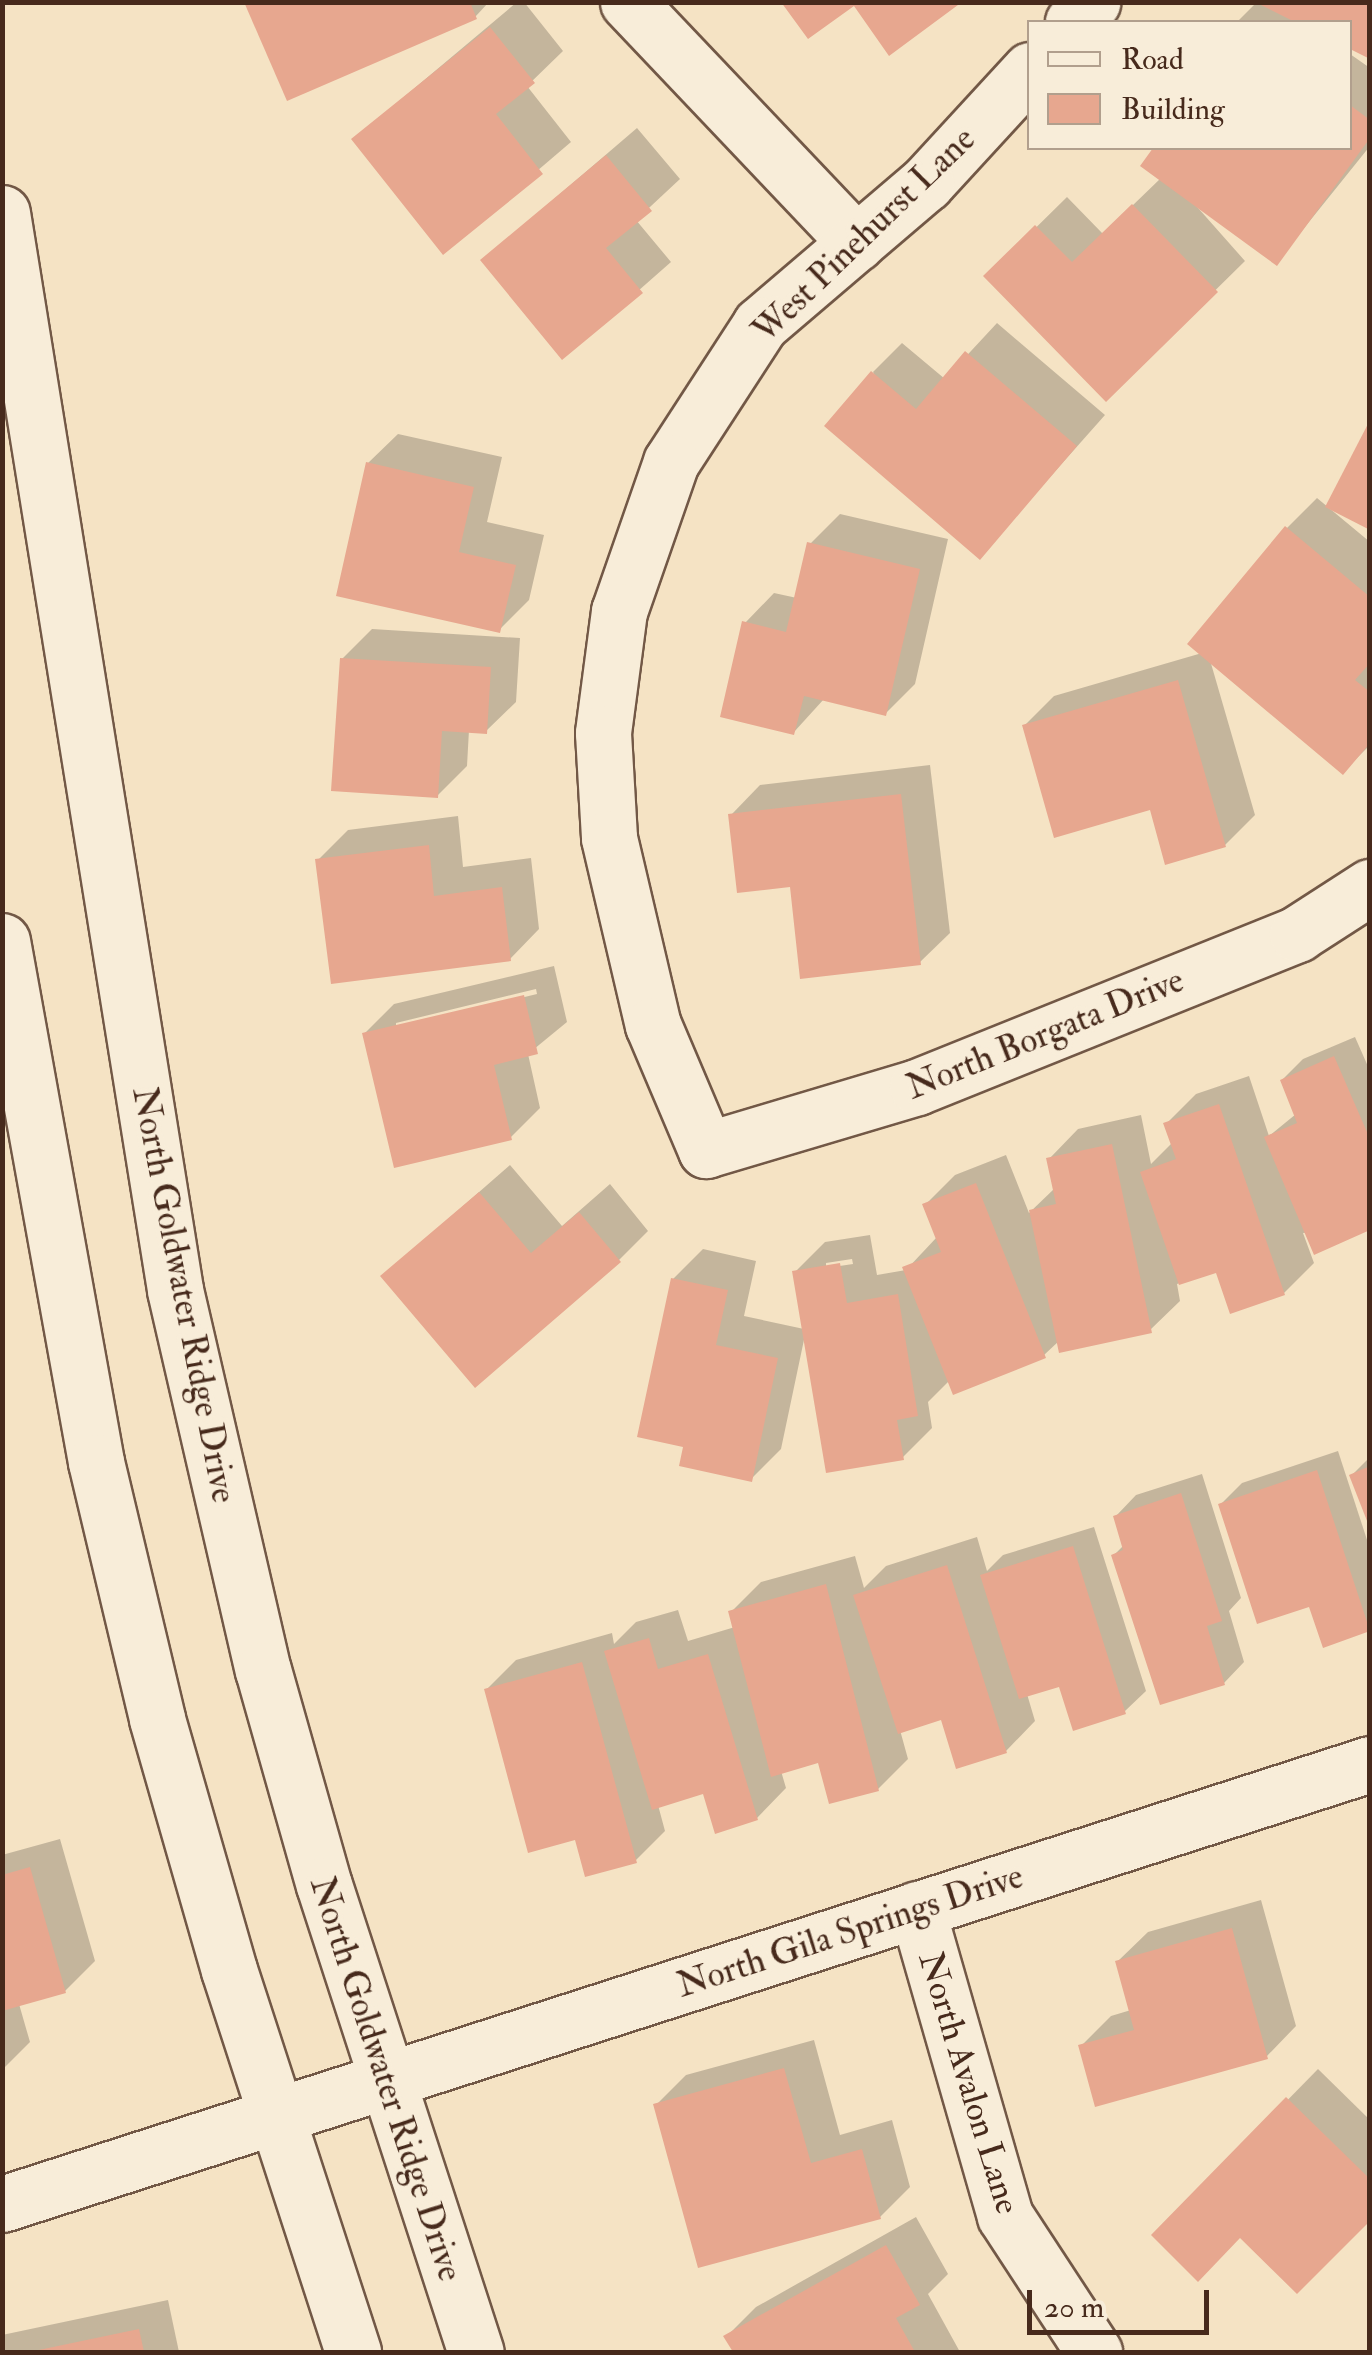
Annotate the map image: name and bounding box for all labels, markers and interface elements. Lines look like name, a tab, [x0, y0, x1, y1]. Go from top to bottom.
legend	[1027, 20, 1352, 150]
text: Road	[1121, 41, 1184, 78]
text: Building	[1121, 91, 1225, 128]
street label: West Pinehurst Lane	[744, 118, 984, 352]
street label: North Borgata Drive	[900, 959, 1190, 1109]
street label: North Goldwater Ridge Drive	[123, 1084, 245, 1506]
street label: North Gila Springs Drive	[672, 1855, 1028, 2007]
street label: North Goldwater Ridge Drive	[301, 1872, 471, 2286]
street label: North Avalon Lane	[909, 1947, 1029, 2219]
scale bar	[1032, 2270, 1214, 2332]
text: 20 m	[1044, 2289, 1104, 2326]

